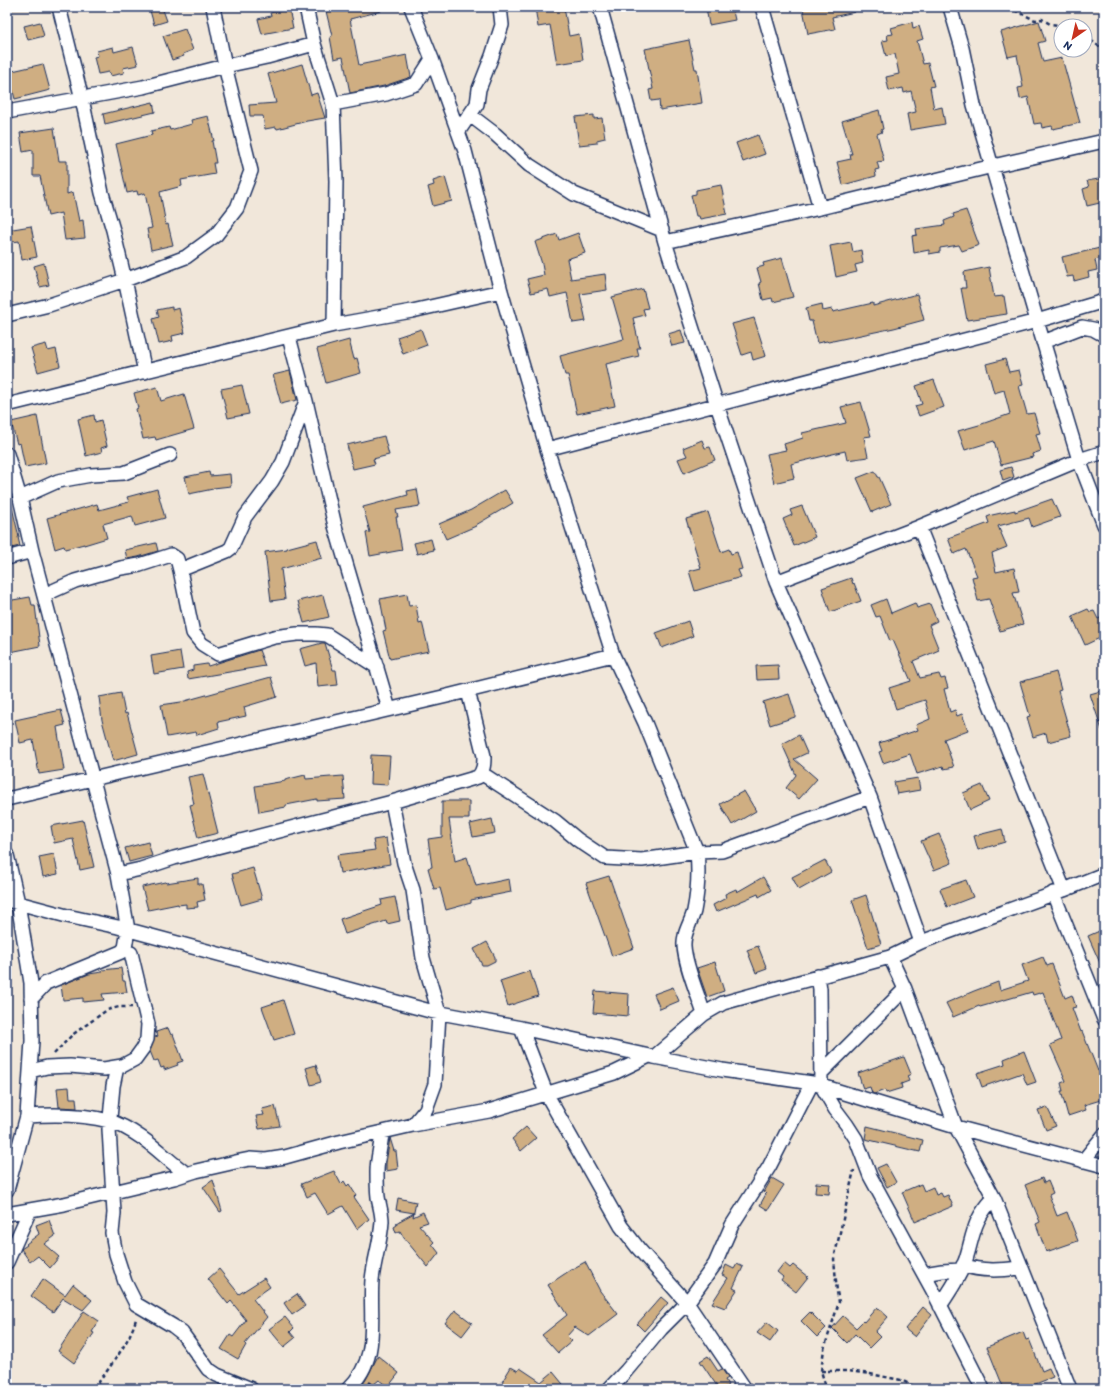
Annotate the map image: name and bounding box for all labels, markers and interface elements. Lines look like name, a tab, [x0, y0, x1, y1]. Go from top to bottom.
north arrow	[1053, 18, 1093, 58]
text: N	[1061, 38, 1074, 53]

